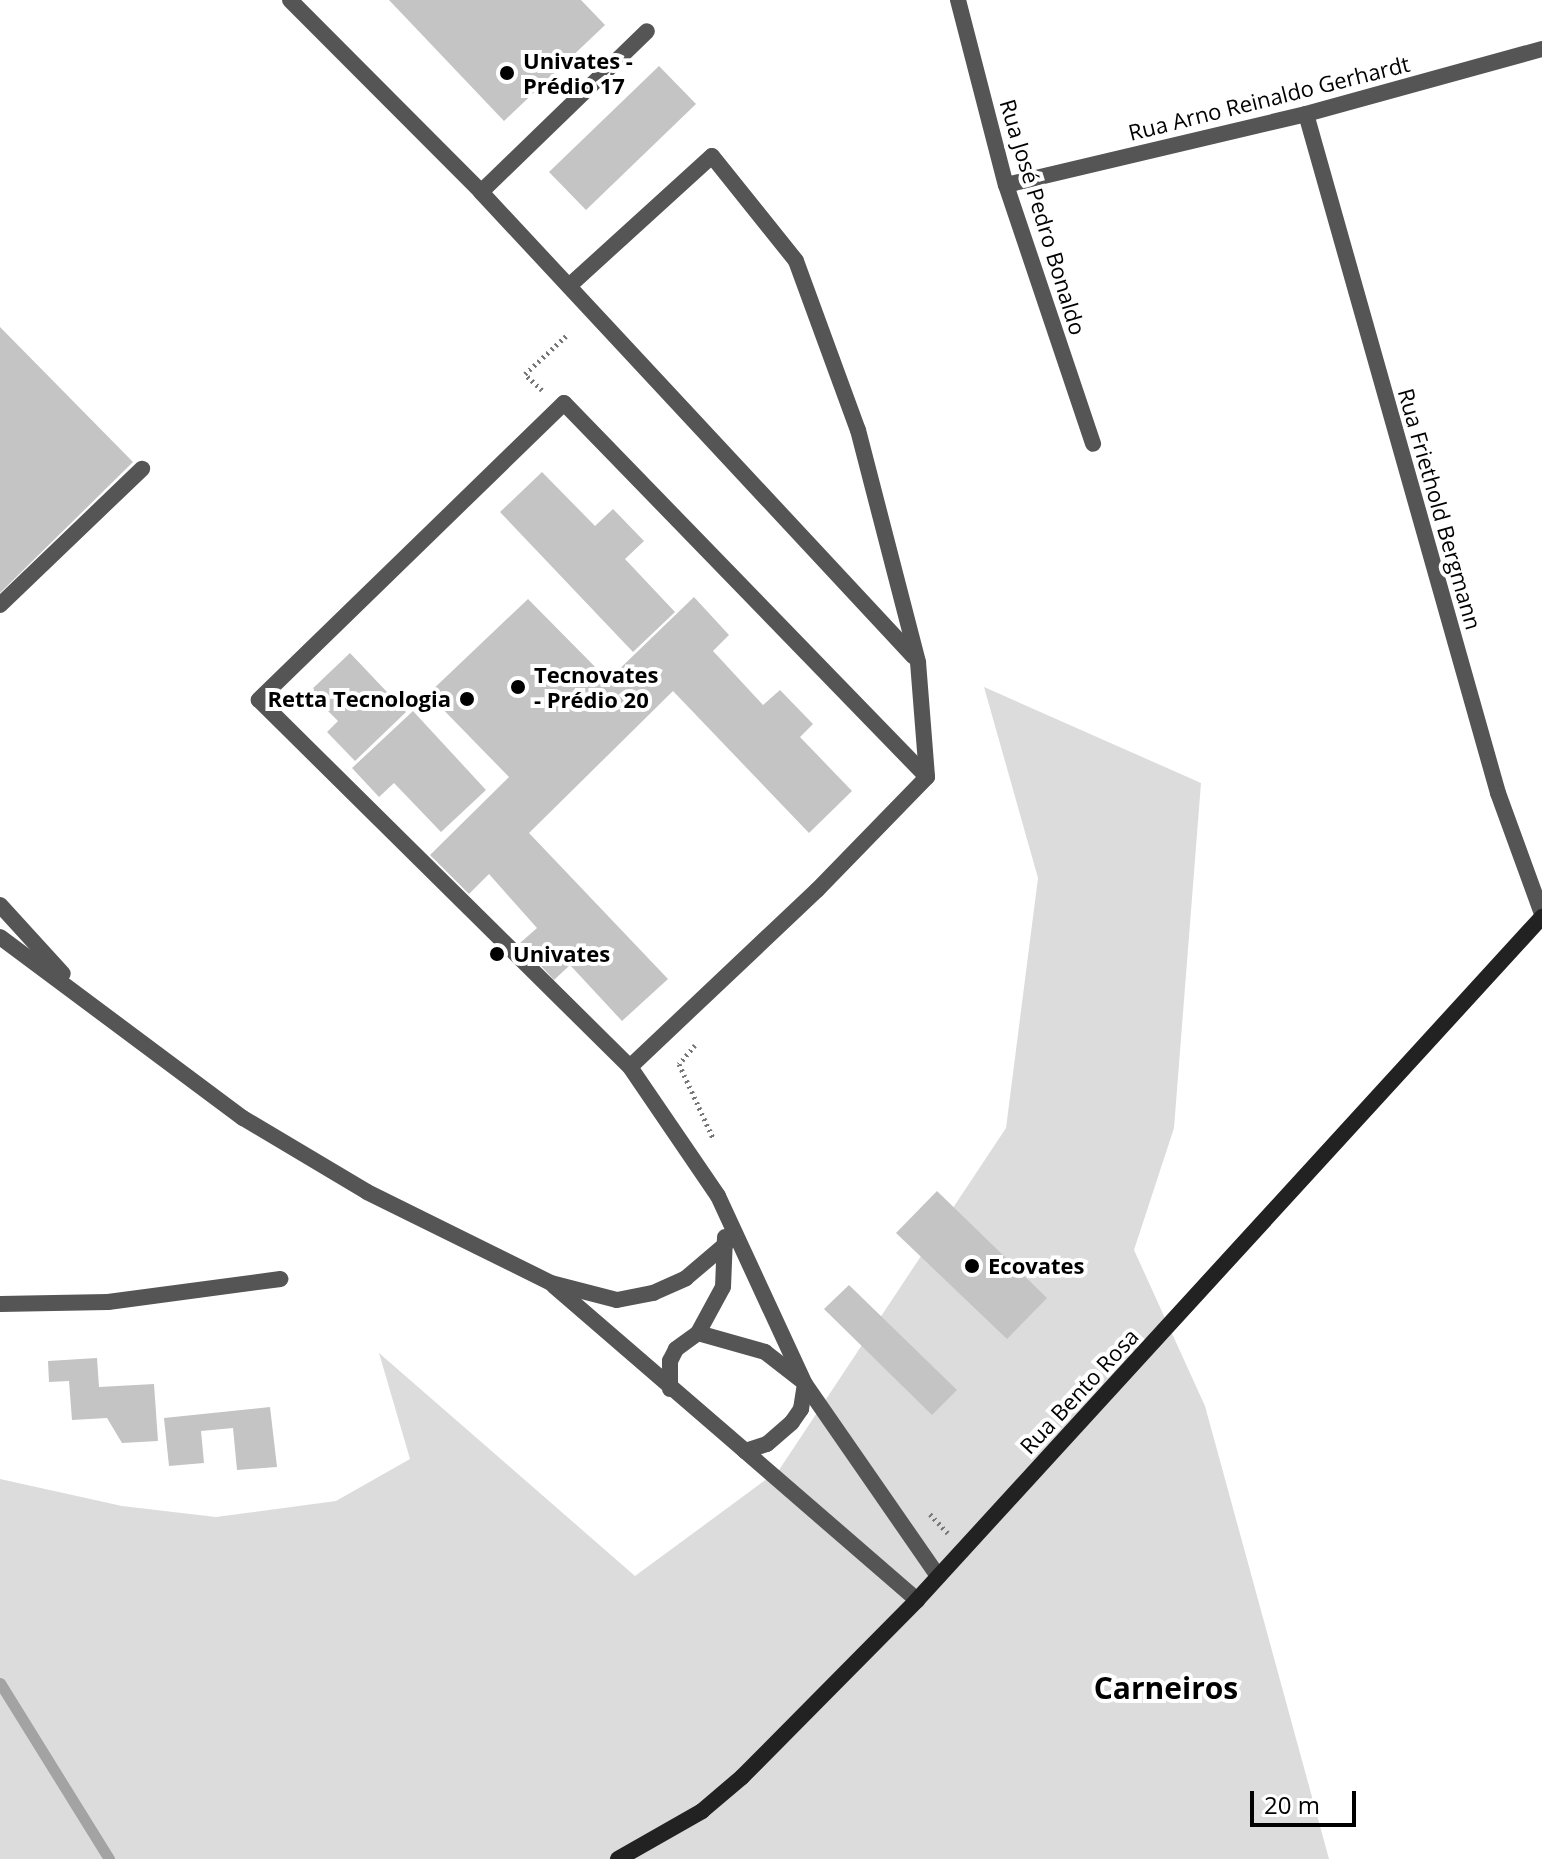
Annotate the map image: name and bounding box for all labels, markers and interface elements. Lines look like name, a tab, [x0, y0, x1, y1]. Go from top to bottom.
place label: Univates - Prédio 17	[523, 47, 633, 98]
street label: Rua Arno Reinaldo Gerhardt	[1126, 50, 1412, 146]
marker: Univates - Prédio 17	[498, 64, 516, 82]
street label: Rua José Pedro Bonaldo	[995, 96, 1091, 338]
street label: Rua Friethold Bergmann	[1393, 385, 1487, 633]
place label: Tecnovates - Prédio 20	[534, 661, 658, 712]
marker: Tecnovates - Prédio 20	[509, 678, 527, 696]
place label: Retta Tecnologia	[267, 686, 451, 712]
marker: Retta Tecnologia	[458, 690, 476, 708]
place label: Univates	[513, 941, 610, 967]
marker: Univates	[488, 945, 506, 963]
place label: Ecovates	[988, 1253, 1085, 1279]
marker: Ecovates	[963, 1257, 981, 1275]
street label: Rua Bento Rosa	[1014, 1323, 1144, 1459]
district label: Carneiros	[1094, 1670, 1238, 1706]
scale bar	[1254, 1775, 1360, 1825]
text: 20 m	[1264, 1788, 1320, 1821]

